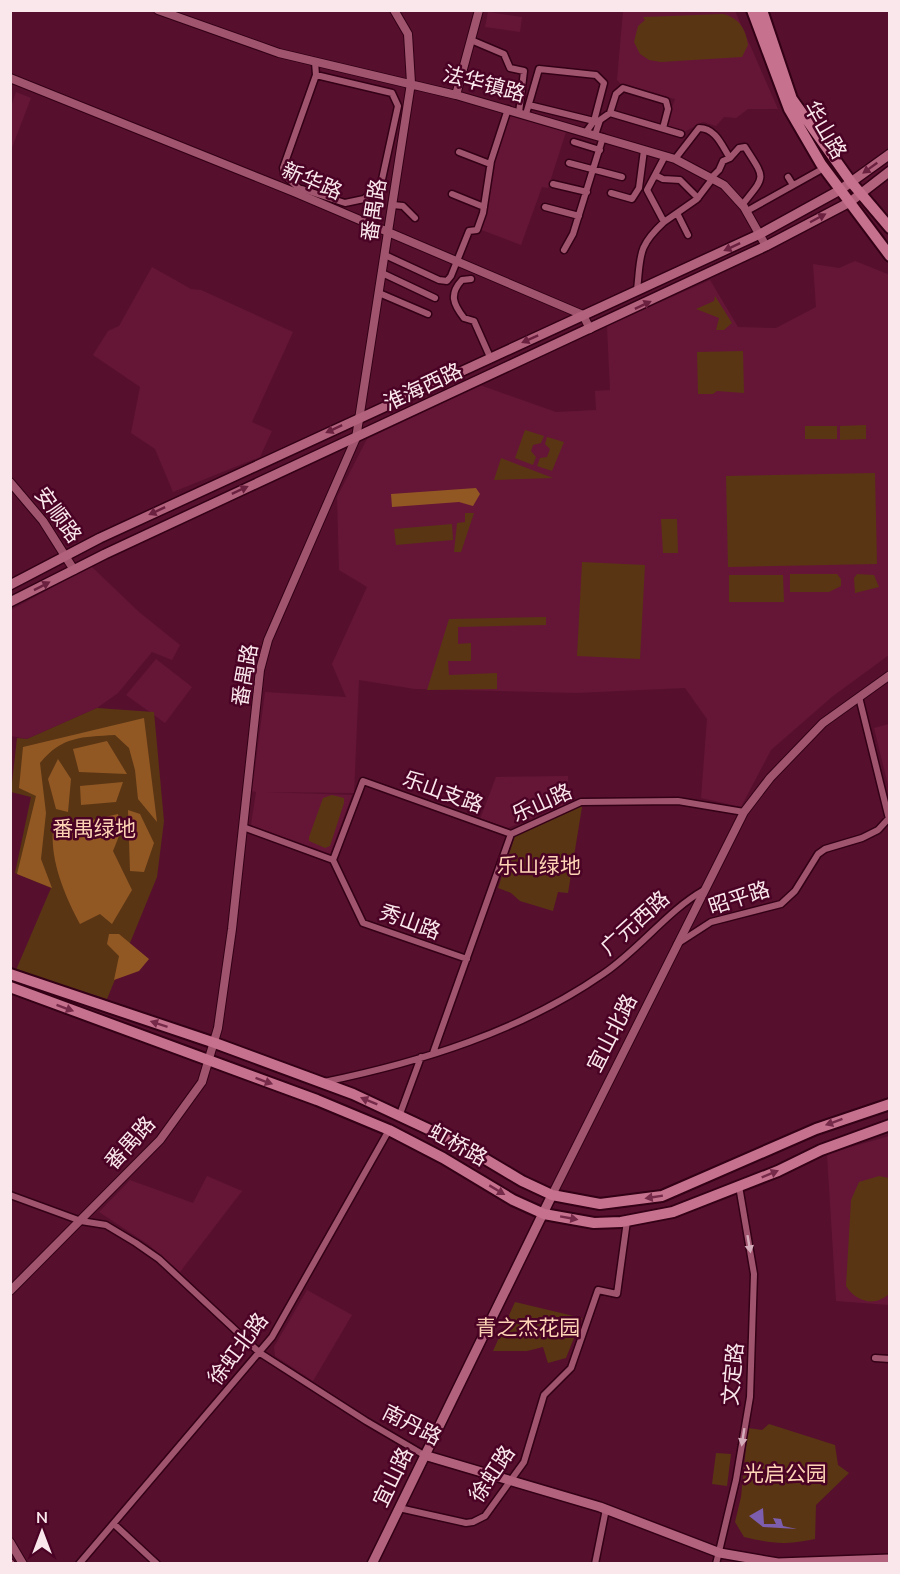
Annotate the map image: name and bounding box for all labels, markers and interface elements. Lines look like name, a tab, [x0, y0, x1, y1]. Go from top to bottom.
street label: 法华镇路	[440, 60, 528, 108]
street label: 华山路	[797, 96, 853, 164]
street label: 新华路	[278, 156, 346, 206]
one-way arrow	[863, 162, 879, 174]
street label: 番禺路	[355, 177, 393, 243]
one-way arrow	[810, 213, 827, 223]
one-way arrow	[724, 242, 741, 251]
one-way arrow	[635, 300, 652, 309]
one-way arrow	[521, 335, 539, 344]
street label: 淮海西路	[379, 357, 467, 417]
one-way arrow	[325, 425, 342, 434]
street label: 安顺路	[28, 481, 88, 549]
one-way arrow	[232, 485, 250, 495]
one-way arrow	[148, 507, 165, 516]
one-way arrow	[34, 582, 51, 591]
street label: 番禺路	[226, 642, 264, 708]
street label: 乐山支路	[399, 764, 487, 820]
street label: 乐山路	[508, 777, 576, 829]
park label: 番禺绿地	[52, 815, 136, 843]
park label: 乐山绿地	[497, 852, 581, 880]
street label: 昭平路	[705, 875, 773, 921]
street label: 广元西路	[594, 884, 676, 962]
street label: 秀山路	[376, 898, 444, 946]
street label: 宜山北路	[580, 989, 644, 1077]
one-way arrow	[56, 1003, 74, 1013]
one-way arrow	[150, 1019, 168, 1029]
one-way arrow	[256, 1076, 274, 1086]
one-way arrow	[360, 1096, 378, 1106]
street label: 番禺路	[99, 1110, 161, 1176]
street label: 虹桥路	[424, 1117, 492, 1173]
one-way arrow	[825, 1118, 843, 1127]
one-way arrow	[761, 1169, 779, 1178]
one-way arrow	[489, 1185, 505, 1196]
one-way arrow	[645, 1193, 664, 1202]
one-way arrow	[560, 1214, 579, 1223]
one-way arrow	[745, 1234, 754, 1253]
street label: 徐虹北路	[202, 1307, 274, 1391]
park label: 青之杰花园	[476, 1314, 581, 1342]
street label: 文定路	[716, 1341, 750, 1407]
street label: 南丹路	[378, 1398, 446, 1452]
one-way arrow	[738, 1428, 747, 1447]
street label: 徐虹路	[463, 1440, 521, 1508]
street label: 宜山路	[367, 1443, 419, 1511]
park label: 光启公园	[743, 1460, 827, 1488]
north arrow	[12, 1502, 72, 1562]
text: N	[36, 1507, 48, 1529]

